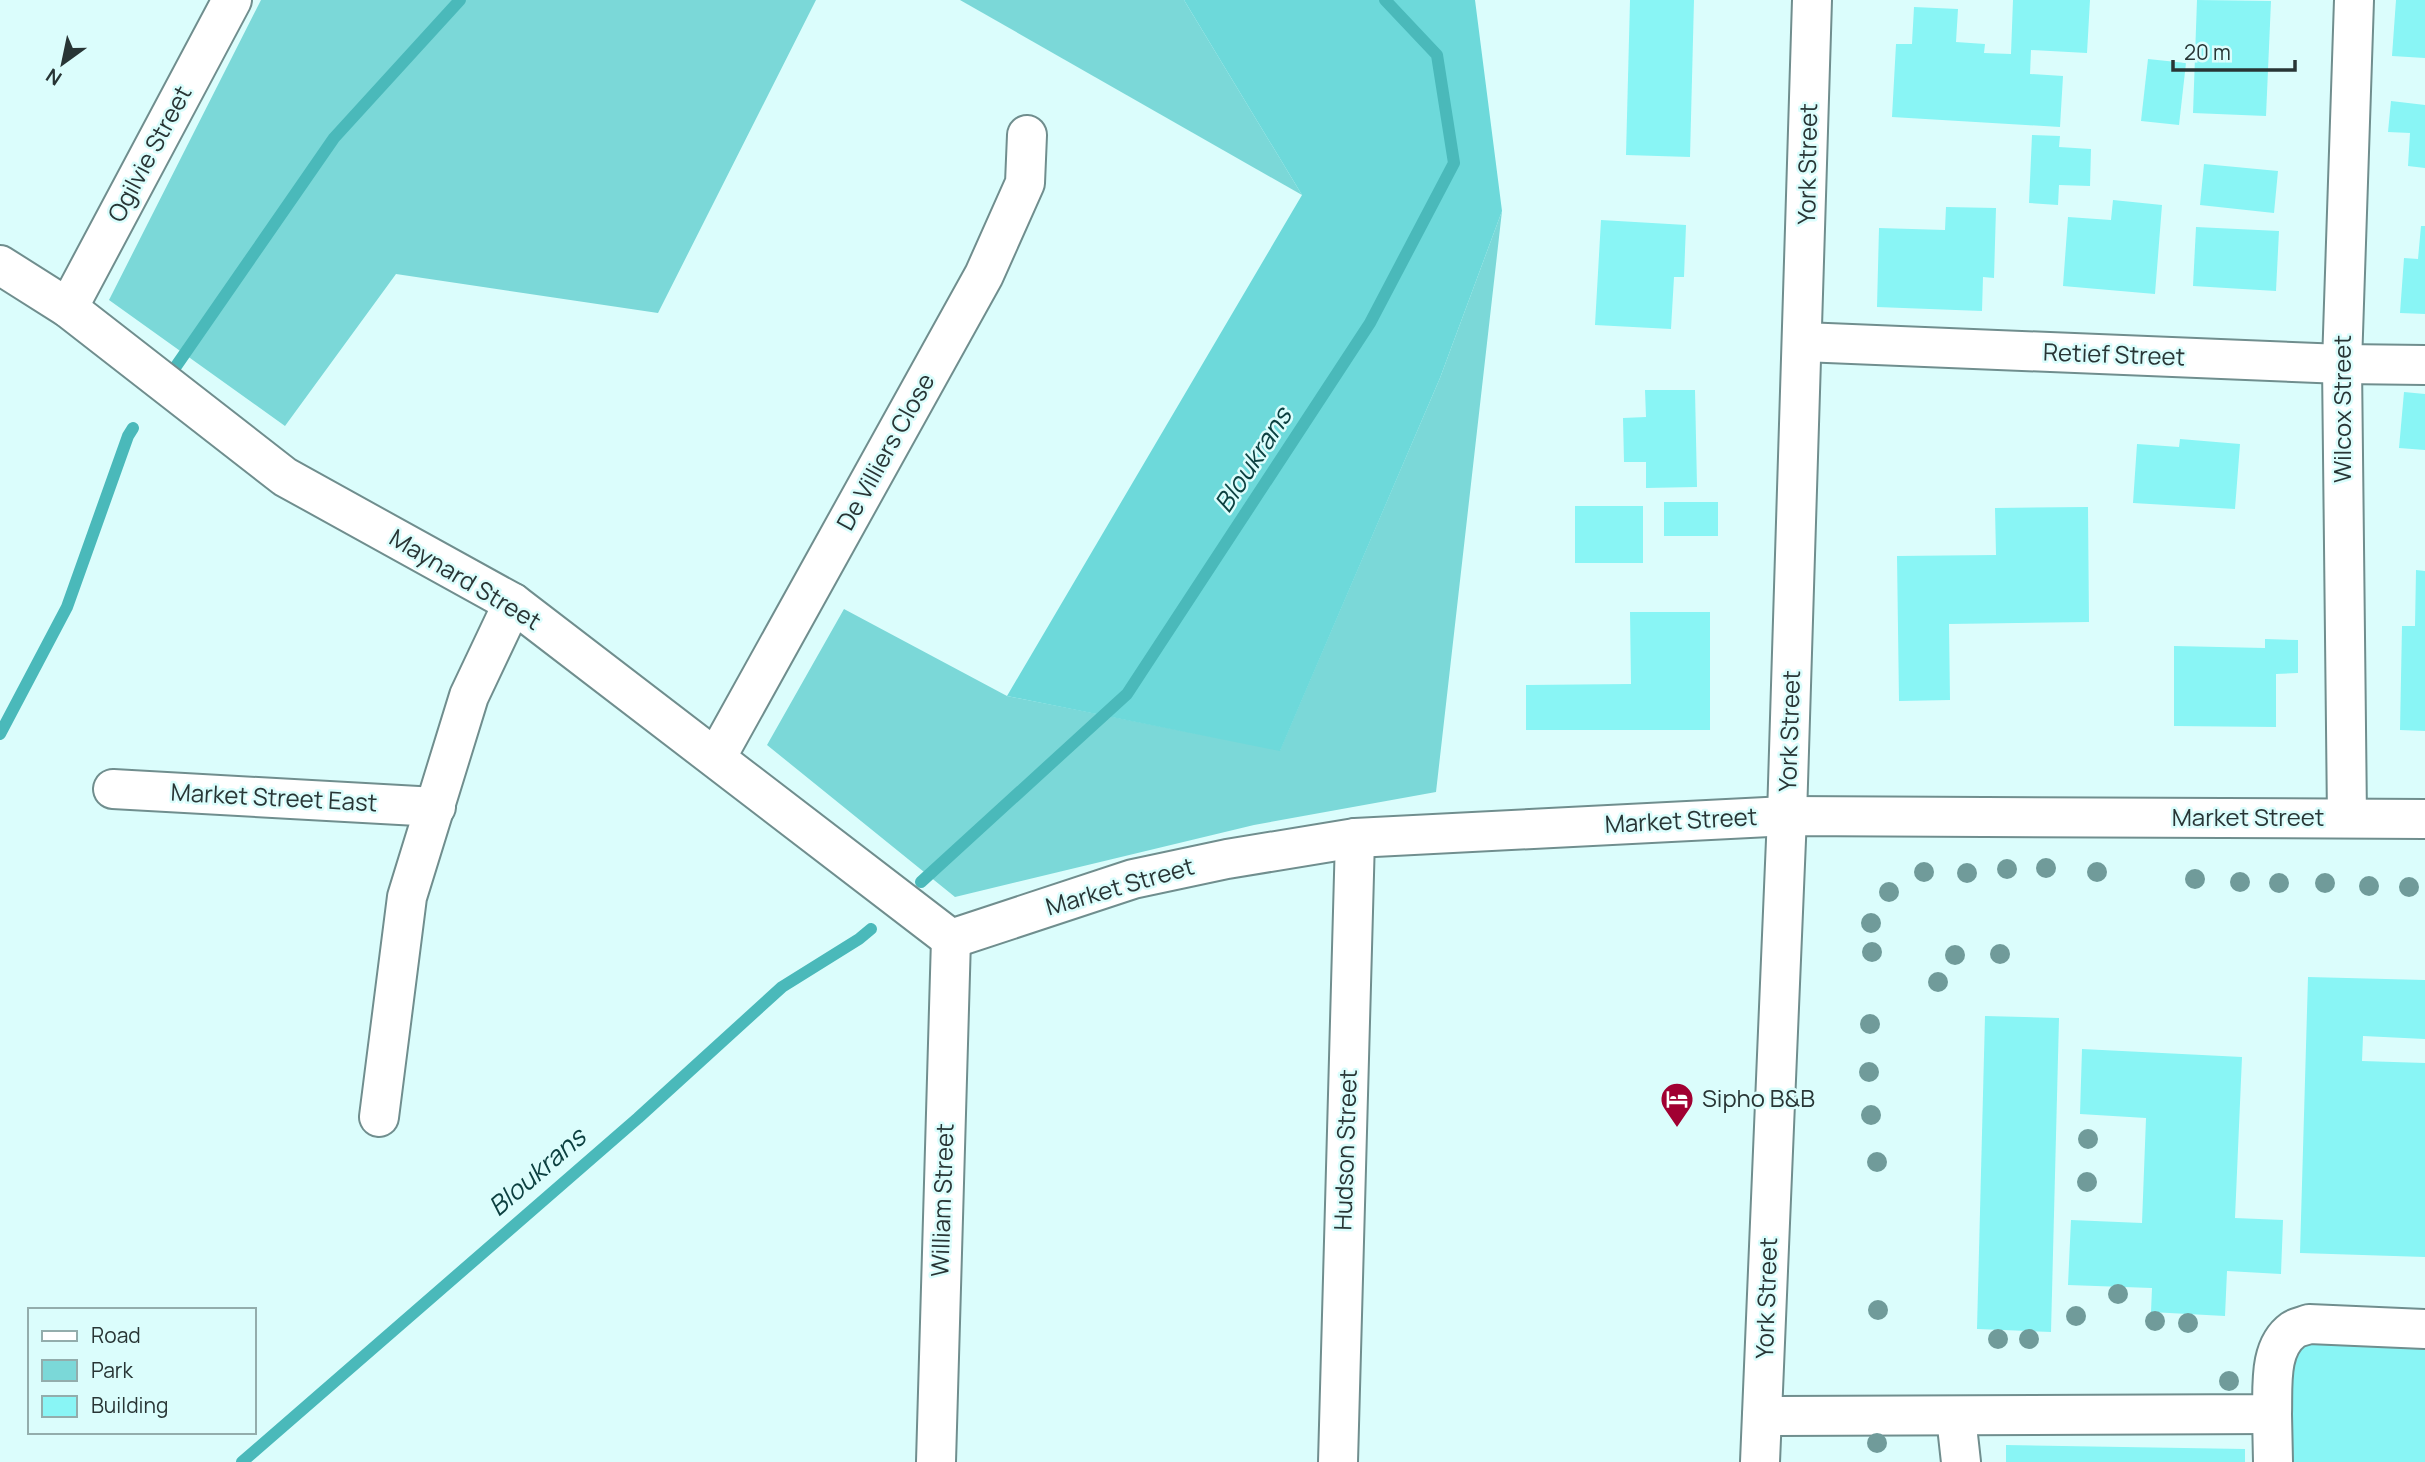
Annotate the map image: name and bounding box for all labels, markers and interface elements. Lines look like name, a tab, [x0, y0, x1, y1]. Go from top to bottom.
north arrow	[28, 28, 98, 98]
scale bar	[2173, 28, 2296, 72]
text: 20 m	[2184, 38, 2231, 66]
text: N	[41, 63, 67, 92]
street label: Ogilvie Street	[99, 79, 198, 227]
street label: York Street	[1789, 103, 1824, 225]
street label: Retief Street	[2042, 335, 2186, 372]
street label: Wilcox Street	[2325, 335, 2358, 483]
street label: De Villiers Close	[828, 367, 941, 536]
water label: Bloukrans	[1205, 398, 1301, 519]
street label: Maynard Street	[384, 521, 548, 637]
street label: York Street	[1770, 670, 1807, 792]
street label: Market Street East	[170, 775, 378, 818]
street label: Market Street	[1604, 799, 1758, 840]
street label: Market Street	[2172, 800, 2324, 833]
street label: Market Street	[1042, 849, 1198, 922]
street label: Hudson Street	[1325, 1069, 1364, 1231]
hotel icon: Sipho B&B	[1658, 1080, 1696, 1129]
place label: Sipho B&B	[1702, 1081, 1815, 1114]
water label: Bloukrans	[480, 1117, 594, 1224]
street label: William Street	[922, 1123, 961, 1277]
street label: York Street	[1747, 1237, 1784, 1359]
legend	[28, 1308, 256, 1434]
text: Road	[91, 1321, 141, 1349]
text: Park	[91, 1356, 133, 1384]
text: Building	[91, 1391, 168, 1419]

